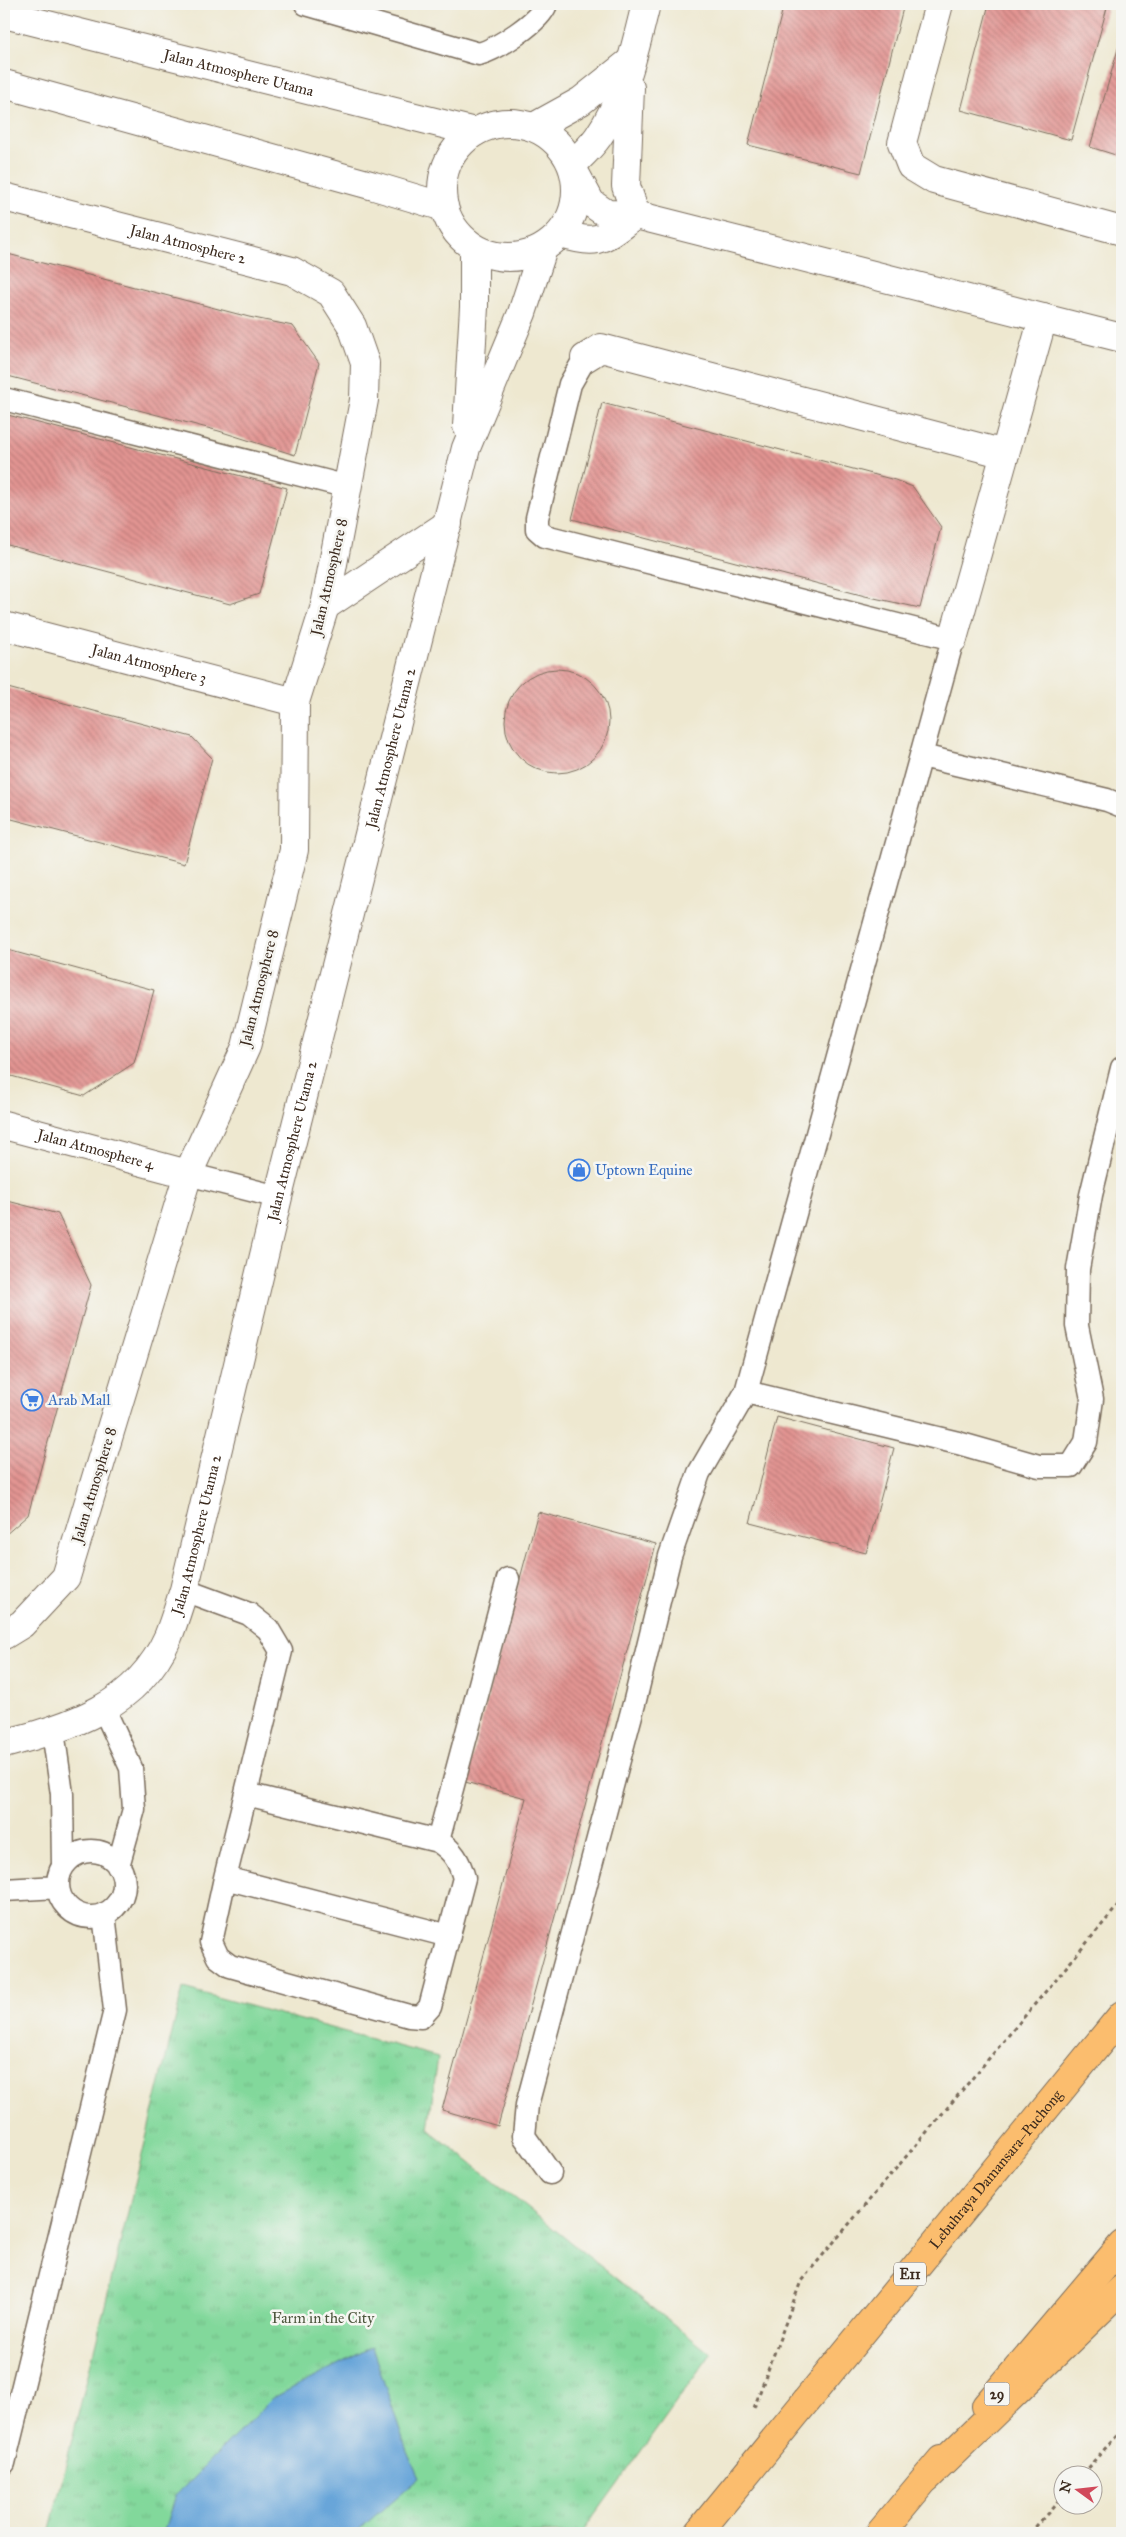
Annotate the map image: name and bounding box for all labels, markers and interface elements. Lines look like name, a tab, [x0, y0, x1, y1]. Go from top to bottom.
street label: Jalan Atmosphere Utama	[160, 45, 316, 100]
street label: Jalan Atmosphere 2	[126, 220, 249, 268]
street label: Jalan Atmosphere 8	[306, 517, 352, 640]
street label: Jalan Atmosphere 3	[88, 640, 208, 687]
street label: Jalan Atmosphere Utama 2	[361, 666, 420, 832]
street label: Jalan Atmosphere 8	[235, 928, 283, 1050]
street label: Jalan Atmosphere Utama 2	[263, 1058, 321, 1225]
street label: Jalan Atmosphere 4	[33, 1125, 157, 1174]
shop icon: Uptown Equine	[567, 1158, 591, 1182]
place label: Uptown Equine	[595, 1161, 693, 1180]
supermarket icon: Arab Mall	[20, 1388, 44, 1412]
place label: Arab Mall	[47, 1391, 111, 1409]
street label: Jalan Atmosphere 8	[67, 1425, 121, 1547]
street label: Jalan Atmosphere Utama 2	[167, 1452, 225, 1619]
street label: Lebuhraya Damansara–Puchong	[925, 2085, 1067, 2252]
road number: E11	[894, 2262, 926, 2286]
park label: Farm in the City	[272, 2309, 375, 2327]
road number: 29	[984, 2382, 1010, 2406]
north arrow	[1054, 2464, 1104, 2514]
text: N	[1056, 2479, 1076, 2495]

